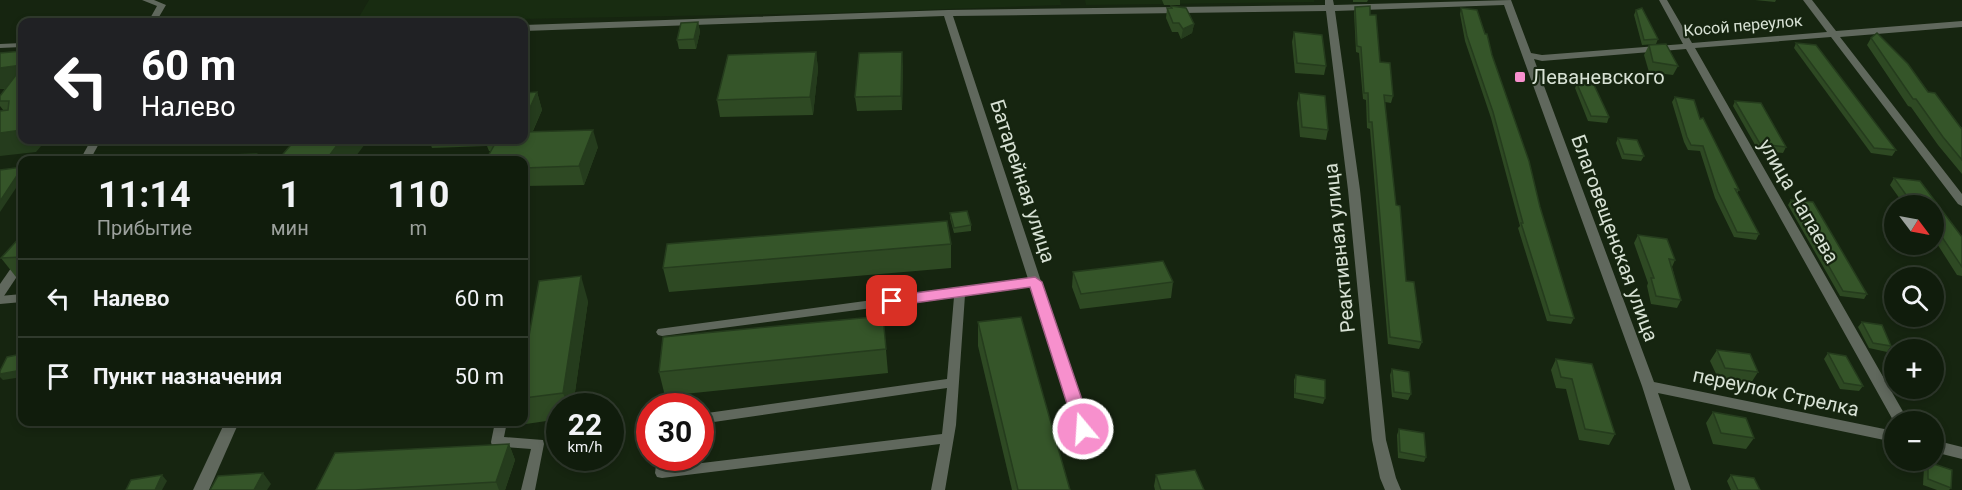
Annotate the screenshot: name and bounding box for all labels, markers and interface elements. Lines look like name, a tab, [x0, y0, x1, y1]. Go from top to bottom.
street label: Косой переулок	[1683, 11, 1804, 40]
text: 60 m	[141, 41, 236, 90]
icon: left	[42, 42, 120, 120]
place label: Леваневского	[1532, 65, 1665, 89]
marker: Леваневского	[1513, 70, 1527, 84]
text: Налево	[141, 91, 236, 123]
street label: Батарейная улица	[985, 96, 1061, 266]
street label: Благовещенская улица	[1566, 131, 1664, 345]
street label: улица Чапаева	[1754, 134, 1844, 268]
street label: Реактивная улица	[1318, 162, 1360, 334]
text: 11:14	[98, 174, 191, 216]
text: 1	[279, 174, 300, 216]
text: 110	[387, 174, 449, 216]
north arrow	[1884, 195, 1944, 255]
map controls	[1884, 195, 1944, 471]
text: Прибытие	[97, 216, 192, 240]
text: мин	[271, 216, 309, 240]
text: m	[410, 216, 427, 240]
button: search	[1884, 267, 1944, 327]
pin	[866, 275, 917, 326]
icon: left	[42, 282, 75, 315]
icon: arrive	[875, 284, 908, 317]
text: Налево	[93, 286, 170, 311]
text: 60 m	[455, 286, 504, 311]
button: +	[1884, 339, 1944, 399]
icon: arrive	[42, 360, 75, 393]
street label: переулок Стрелка	[1691, 363, 1861, 421]
text: Пункт назначения	[93, 364, 282, 389]
text: 50 m	[455, 364, 504, 389]
speed limit sign: 30	[636, 393, 714, 471]
position arrow	[1051, 397, 1115, 461]
text: 22	[568, 407, 602, 442]
button: −	[1884, 411, 1944, 471]
text: km/h	[567, 438, 603, 456]

